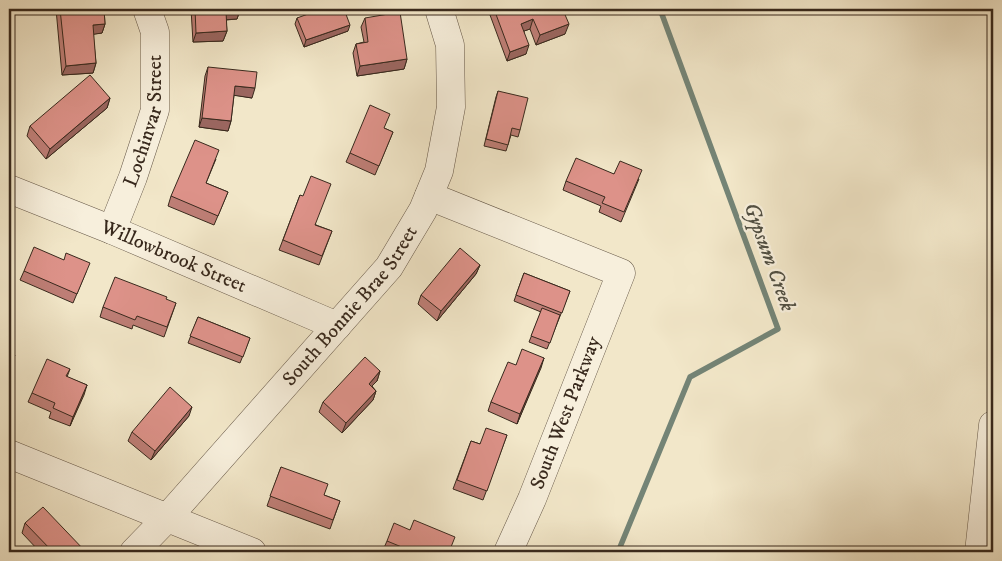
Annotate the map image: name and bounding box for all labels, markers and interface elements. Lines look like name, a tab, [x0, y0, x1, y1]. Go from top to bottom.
street label: Lochinvar Street	[118, 55, 168, 191]
water label: Gypsum Creek	[737, 199, 801, 315]
street label: Willowbrook Street	[97, 214, 250, 298]
street label: South Bonnie Brae Street	[277, 221, 423, 391]
street label: South West Parkway	[525, 332, 607, 493]

